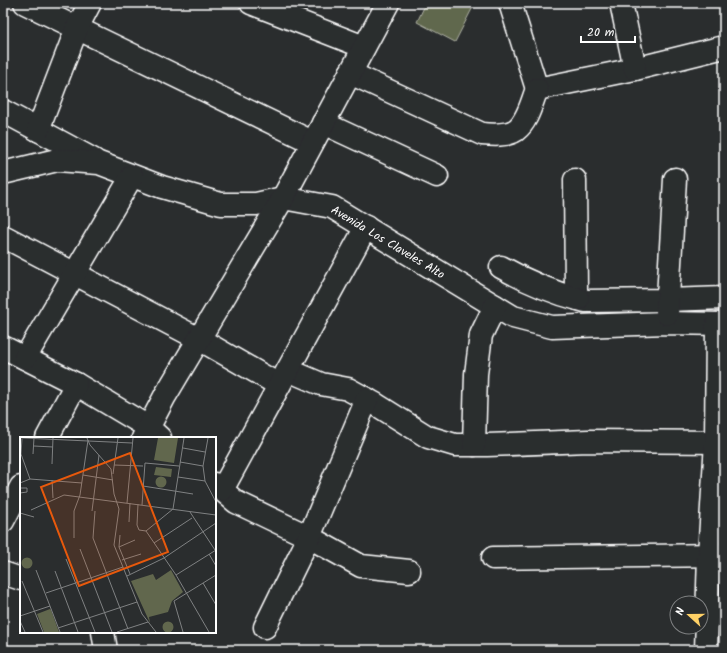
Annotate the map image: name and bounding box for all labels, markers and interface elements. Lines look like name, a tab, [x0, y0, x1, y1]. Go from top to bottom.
scale bar	[581, 18, 635, 44]
text: 20 m	[587, 23, 615, 42]
street label: Avenida Los Claveles Alto	[327, 201, 448, 284]
inset map	[20, 437, 216, 633]
north arrow	[669, 595, 709, 635]
text: N	[671, 605, 690, 618]

